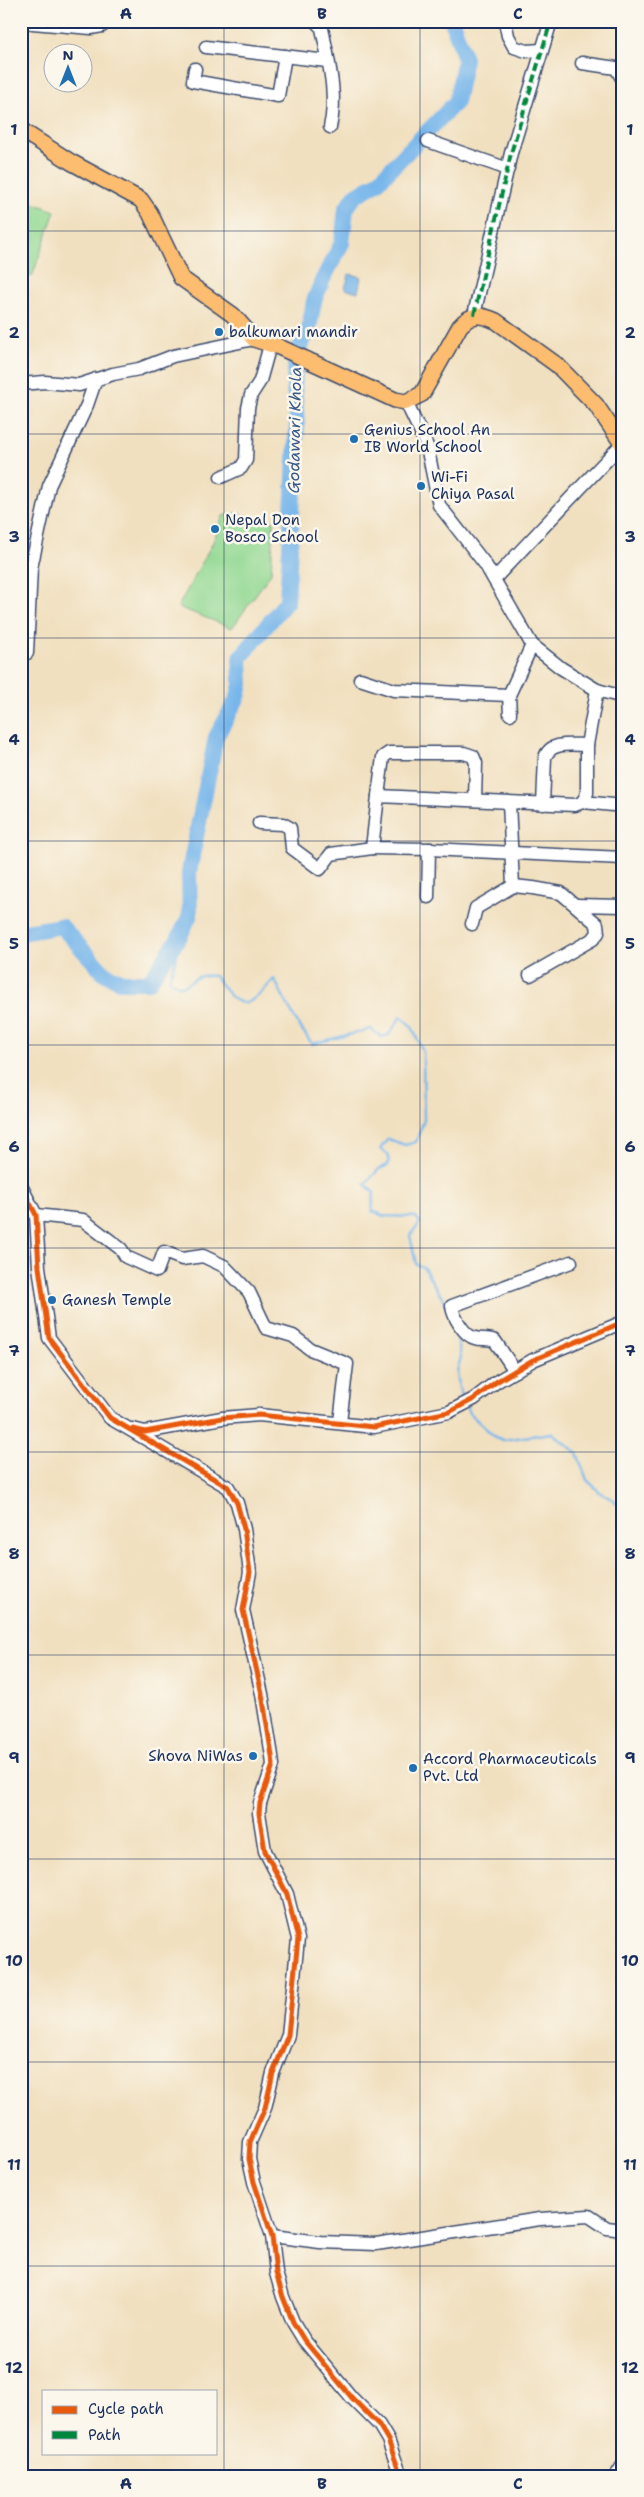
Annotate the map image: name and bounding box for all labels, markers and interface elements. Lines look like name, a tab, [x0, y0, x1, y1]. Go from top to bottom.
text: A	[120, 3, 132, 24]
text: B	[317, 3, 327, 24]
text: C	[513, 3, 523, 24]
north arrow	[42, 42, 92, 92]
text: N	[62, 46, 74, 64]
text: 1	[10, 119, 18, 140]
text: 1	[626, 119, 634, 140]
text: 2	[8, 322, 20, 343]
place label: balkumari mandir	[229, 322, 358, 342]
text: 2	[624, 322, 636, 343]
marker: balkumari mandir	[213, 326, 225, 338]
water label: Godawari Khola	[283, 366, 306, 494]
place label: Genius School An IB World School	[364, 420, 490, 457]
marker: Genius School An IB World School	[348, 433, 360, 445]
place label: Wi-Fi Chiya Pasal	[431, 467, 515, 504]
marker: Wi-Fi Chiya Pasal	[415, 480, 427, 492]
place label: Nepal Don Bosco School	[225, 510, 319, 547]
marker: Nepal Don Bosco School	[209, 523, 221, 535]
text: 3	[8, 526, 20, 547]
text: 3	[624, 526, 636, 547]
text: 4	[8, 729, 20, 750]
text: 4	[624, 729, 636, 750]
text: 5	[9, 933, 19, 954]
text: 5	[625, 933, 635, 954]
text: 6	[8, 1136, 20, 1157]
text: 6	[624, 1136, 636, 1157]
place label: Ganesh Temple	[62, 1290, 172, 1310]
marker: Ganesh Temple	[46, 1294, 58, 1306]
text: 7	[8, 1340, 20, 1361]
text: 7	[624, 1340, 636, 1361]
text: 8	[8, 1543, 20, 1564]
text: 8	[624, 1543, 636, 1564]
place label: Shova NiWas	[148, 1746, 243, 1766]
text: 9	[8, 1747, 20, 1768]
text: 9	[624, 1747, 636, 1768]
place label: Accord Pharmaceuticals Pvt. Ltd	[423, 1749, 597, 1786]
marker: Shova NiWas	[247, 1750, 259, 1762]
marker: Accord Pharmaceuticals Pvt. Ltd	[407, 1762, 419, 1774]
text: 10	[5, 1950, 23, 1971]
text: 10	[621, 1950, 639, 1971]
text: 11	[7, 2154, 21, 2175]
text: 11	[623, 2154, 637, 2175]
text: 12	[5, 2357, 23, 2378]
text: 12	[621, 2357, 639, 2378]
legend	[42, 2390, 218, 2454]
text: Cycle path	[88, 2399, 164, 2419]
text: Path	[88, 2425, 121, 2445]
text: A	[120, 2473, 132, 2494]
text: B	[317, 2473, 327, 2494]
text: C	[513, 2473, 523, 2494]

